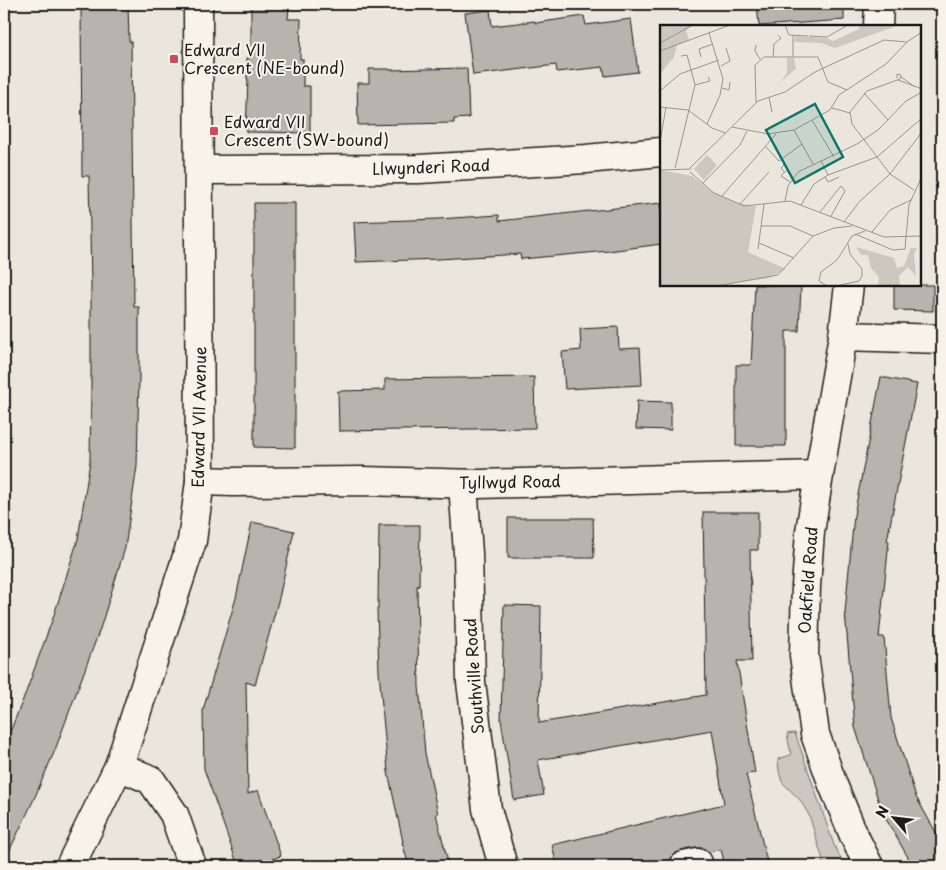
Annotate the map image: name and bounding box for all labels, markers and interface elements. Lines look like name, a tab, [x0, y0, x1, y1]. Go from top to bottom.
inset map	[660, 25, 921, 286]
place label: Edward VII Crescent (NE-bound)	[184, 37, 345, 79]
marker: Edward VII Crescent (NE-bound)	[168, 53, 180, 65]
place label: Edward VII Crescent (SW-bound)	[224, 109, 389, 151]
marker: Edward VII Crescent (SW-bound)	[208, 125, 220, 137]
street label: Llwynderi Road	[371, 152, 490, 180]
street label: Edward VII Avenue	[185, 346, 211, 488]
street label: Tyllwyd Road	[459, 468, 561, 494]
street label: Oakfield Road	[791, 526, 823, 634]
street label: Southville Road	[457, 617, 489, 735]
north arrow	[868, 792, 918, 842]
text: N	[870, 802, 894, 821]

